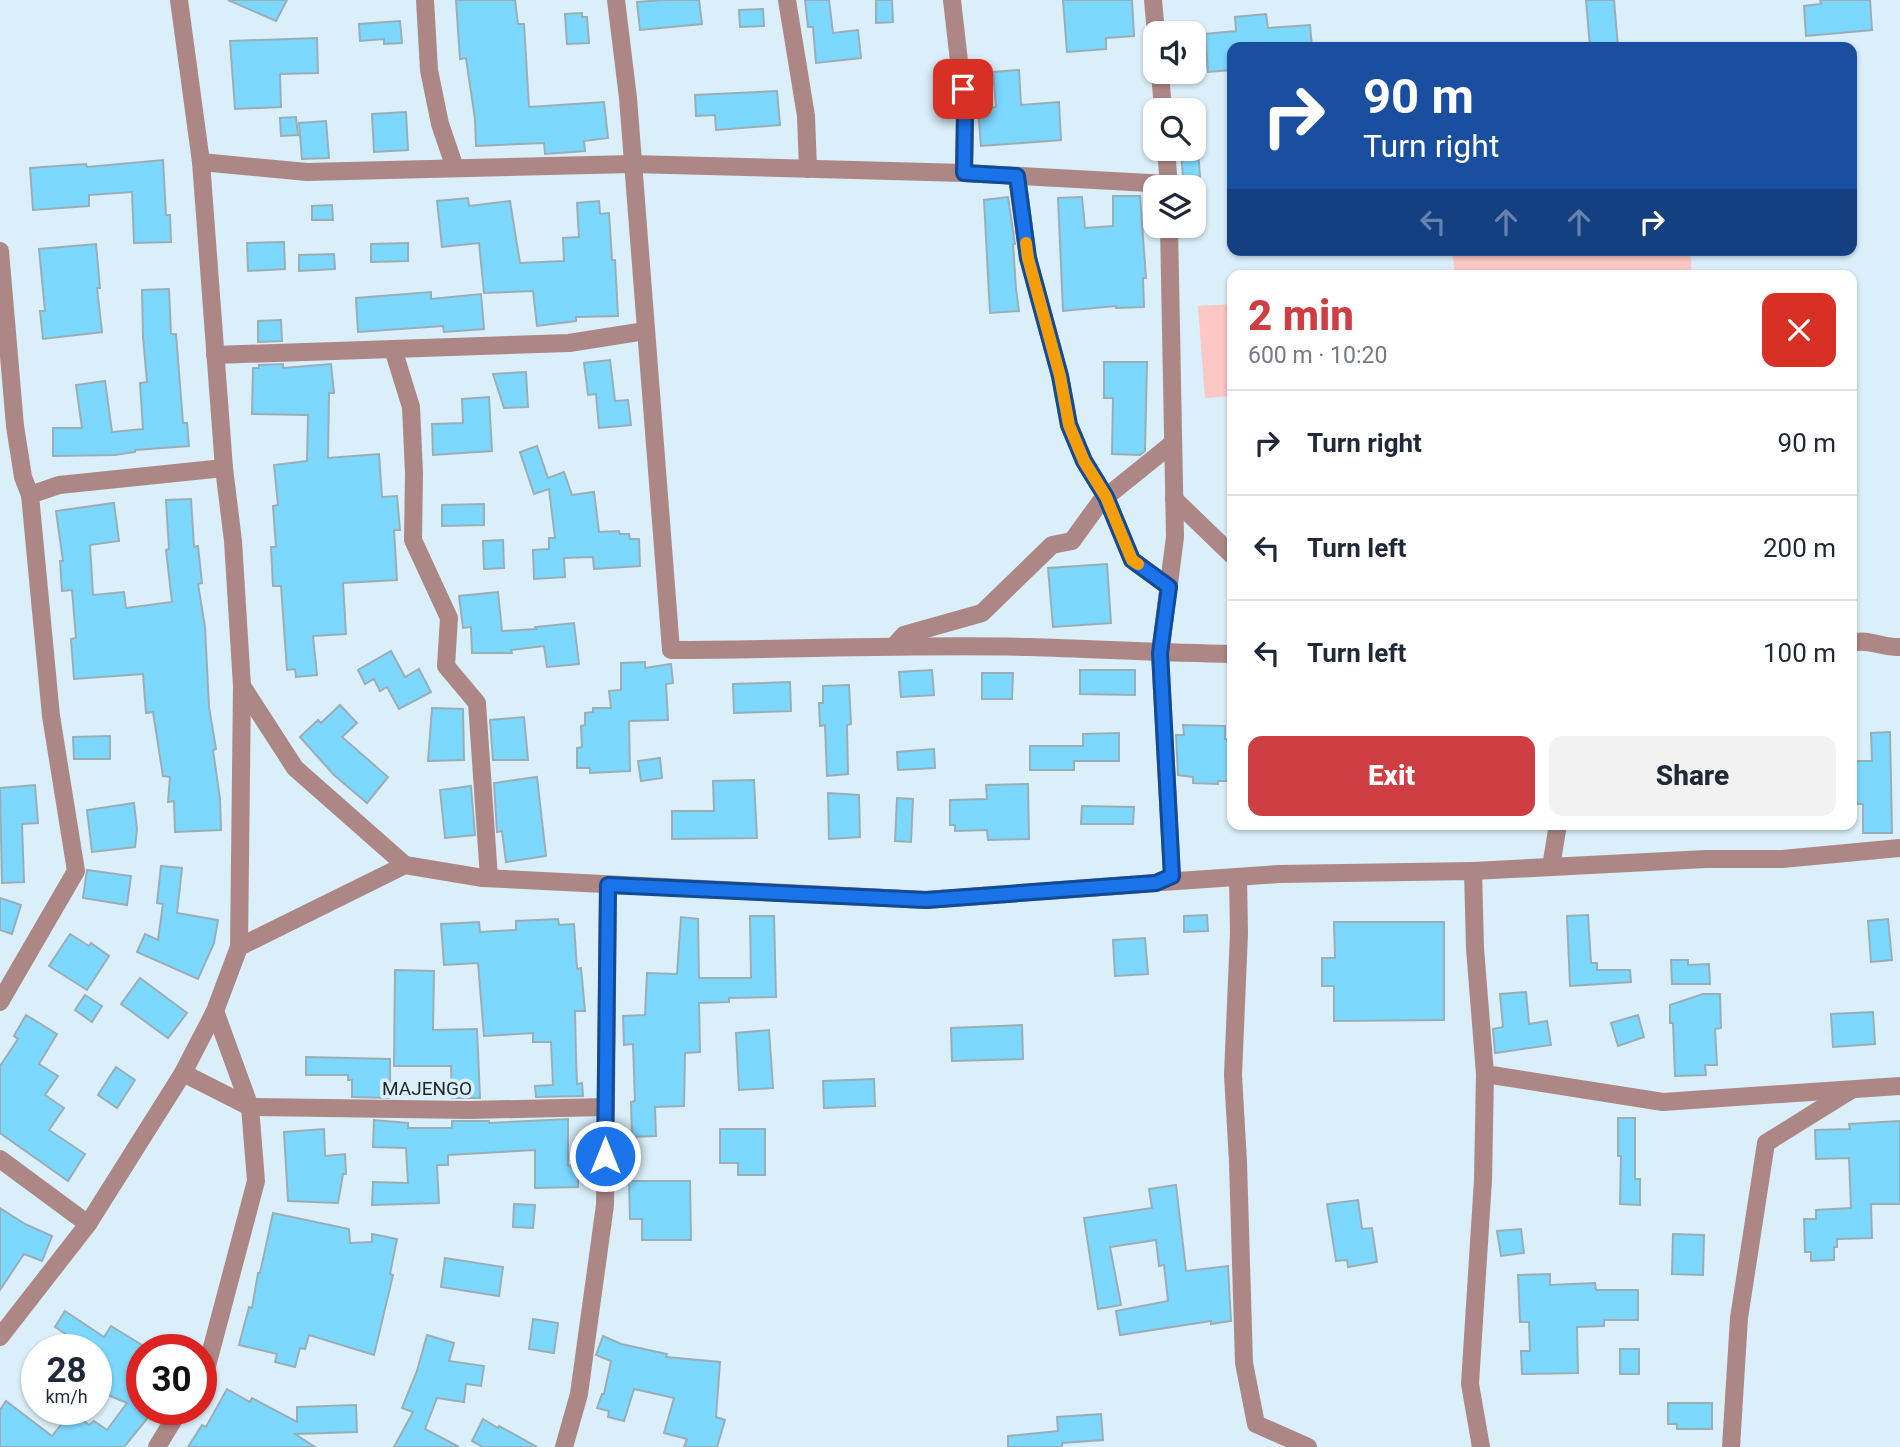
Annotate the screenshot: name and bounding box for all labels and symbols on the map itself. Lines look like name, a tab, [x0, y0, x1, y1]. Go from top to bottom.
pin	[933, 59, 993, 119]
street label: MAJENGO	[382, 1077, 472, 1100]
position arrow	[568, 1119, 642, 1193]
speed limit sign: 30	[126, 1334, 217, 1425]

